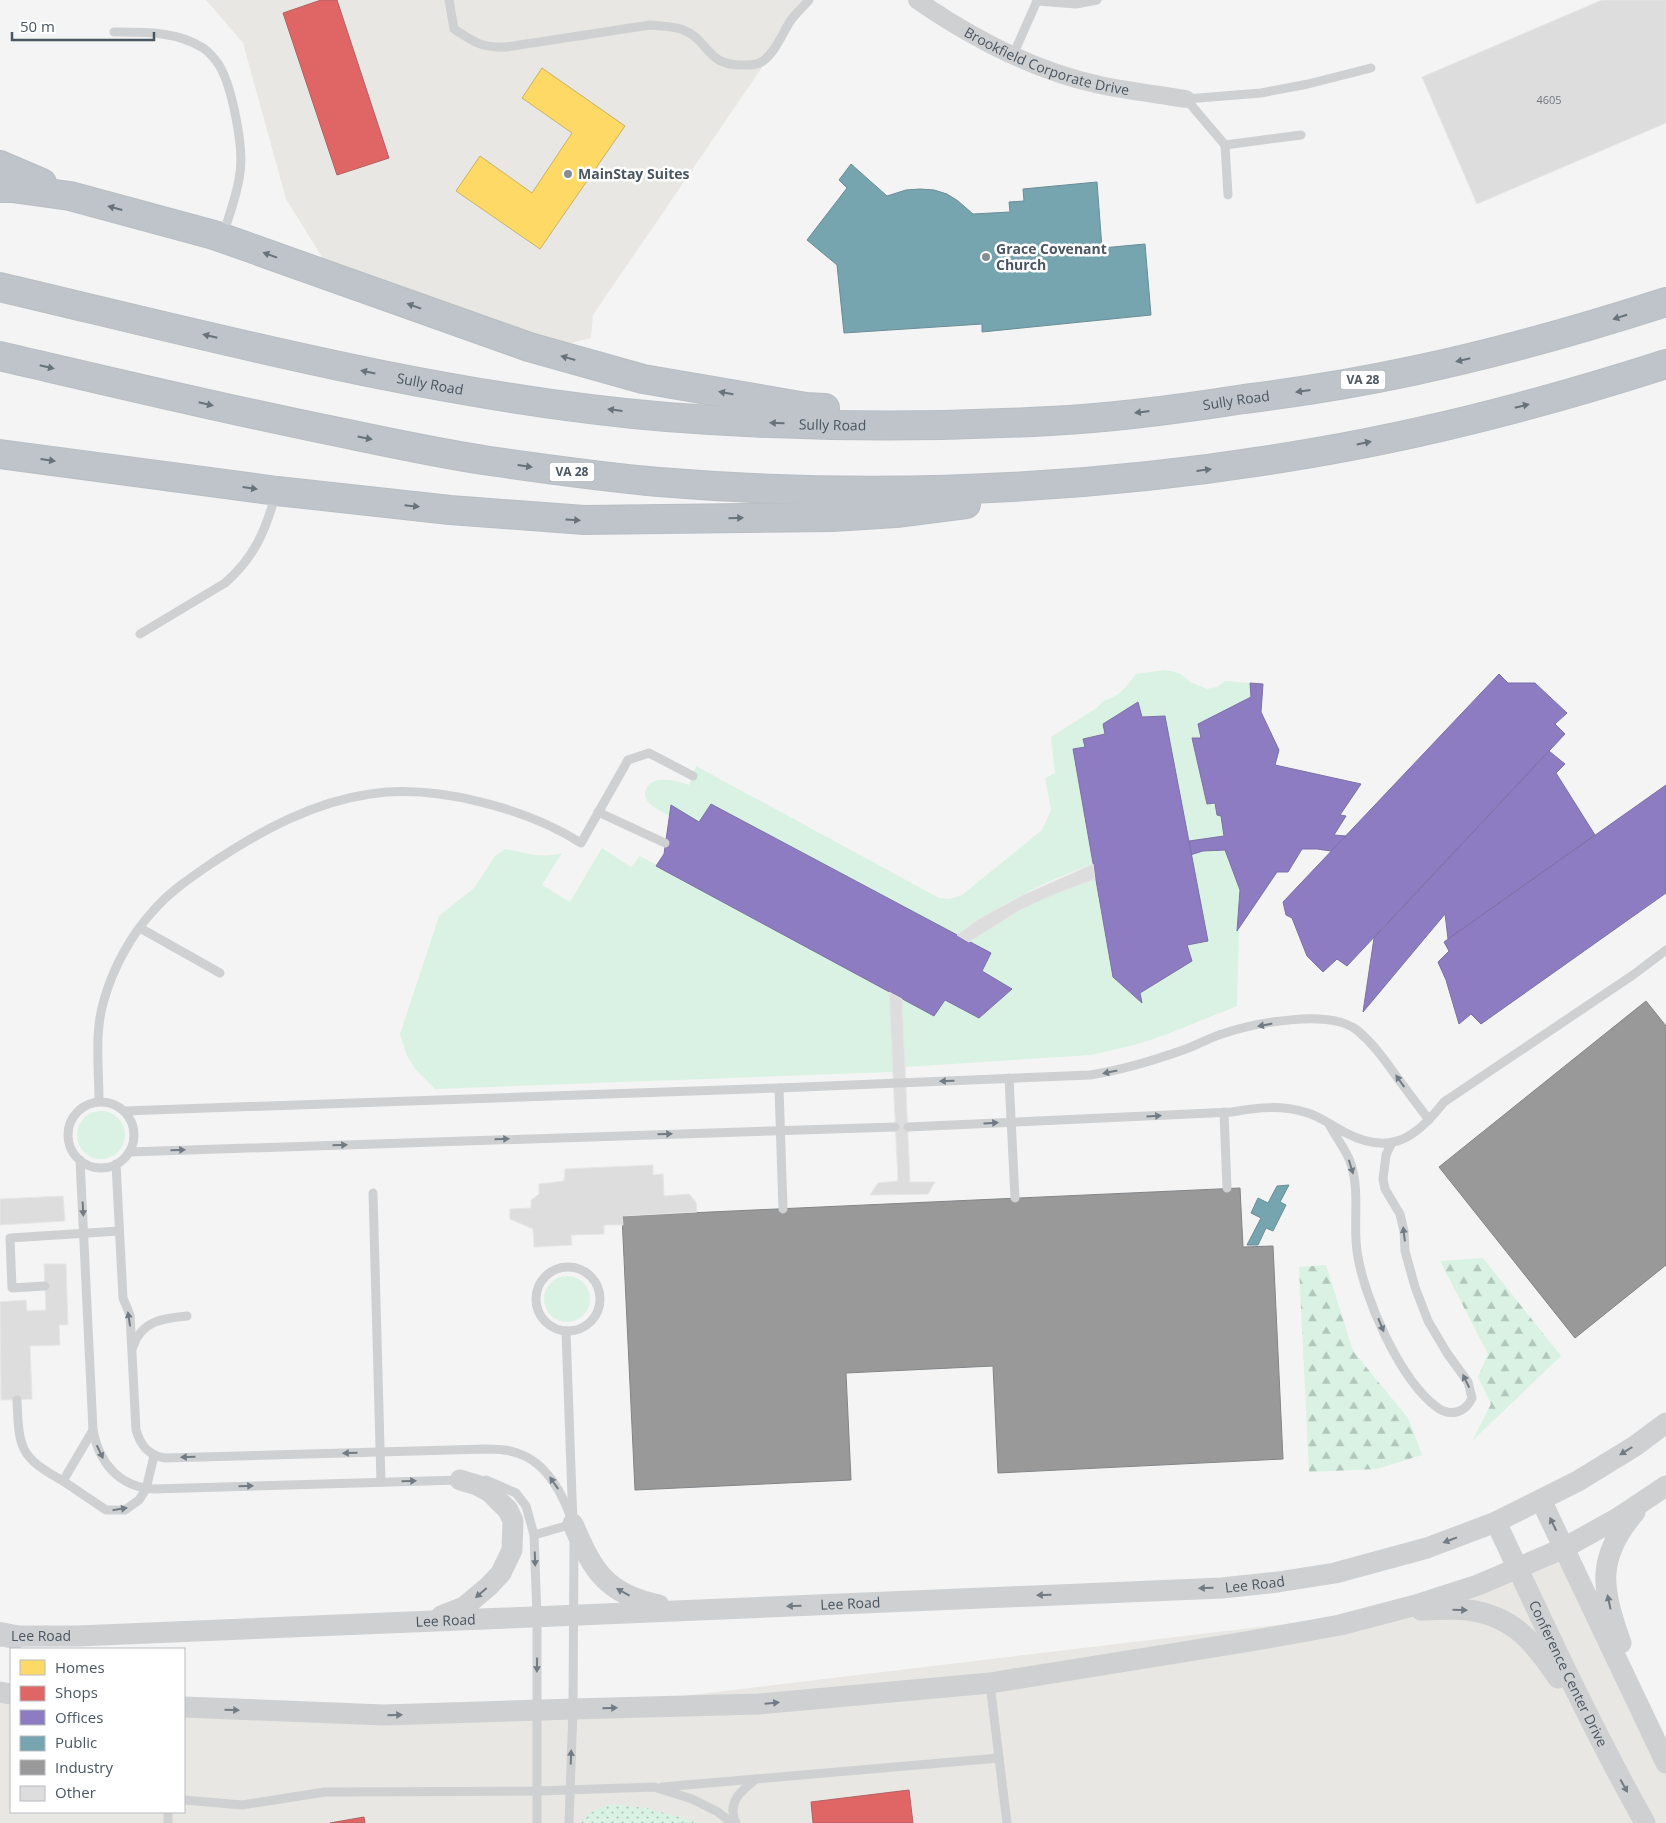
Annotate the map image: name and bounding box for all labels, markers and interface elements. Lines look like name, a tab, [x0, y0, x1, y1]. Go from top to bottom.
scale bar	[12, 10, 155, 42]
text: 50 m	[20, 16, 55, 36]
street label: Brookfield Corporate Drive	[961, 22, 1131, 99]
house number: 4605	[1536, 92, 1562, 107]
place label: MainStay Suites	[578, 164, 690, 183]
marker: MainStay Suites	[562, 168, 574, 180]
one-way arrow	[107, 203, 122, 211]
place label: Grace Covenant Church	[996, 239, 1107, 274]
one-way arrow	[262, 250, 277, 258]
marker: Grace Covenant Church	[980, 251, 992, 263]
one-way arrow	[406, 302, 421, 310]
one-way arrow	[1612, 313, 1627, 321]
one-way arrow	[202, 332, 217, 340]
one-way arrow	[560, 354, 575, 362]
one-way arrow	[1455, 356, 1470, 364]
one-way arrow	[40, 363, 55, 371]
one-way arrow	[360, 367, 376, 375]
street label: Sully Road	[395, 368, 465, 399]
road number: VA 28	[1340, 370, 1386, 390]
street label: Sully Road	[1201, 386, 1271, 414]
one-way arrow	[1295, 387, 1311, 395]
one-way arrow	[718, 389, 734, 397]
one-way arrow	[198, 400, 213, 408]
one-way arrow	[1515, 402, 1530, 410]
one-way arrow	[607, 406, 623, 414]
one-way arrow	[1134, 408, 1150, 416]
street label: Sully Road	[799, 414, 866, 434]
one-way arrow	[769, 418, 785, 426]
one-way arrow	[357, 434, 373, 442]
one-way arrow	[1356, 438, 1372, 446]
one-way arrow	[41, 456, 57, 464]
one-way arrow	[517, 462, 533, 470]
road number: VA 28	[550, 462, 594, 482]
one-way arrow	[1196, 465, 1212, 473]
one-way arrow	[242, 484, 258, 492]
one-way arrow	[404, 502, 420, 510]
one-way arrow	[728, 514, 744, 522]
one-way arrow	[566, 516, 582, 524]
one-way arrow	[1256, 1021, 1272, 1029]
one-way arrow	[1101, 1068, 1117, 1076]
one-way arrow	[1395, 1074, 1405, 1088]
one-way arrow	[939, 1077, 955, 1085]
one-way arrow	[1146, 1111, 1162, 1119]
one-way arrow	[984, 1119, 1000, 1127]
one-way arrow	[657, 1130, 673, 1138]
one-way arrow	[495, 1135, 511, 1143]
one-way arrow	[332, 1140, 348, 1148]
one-way arrow	[170, 1146, 186, 1154]
one-way arrow	[1348, 1159, 1356, 1174]
one-way arrow	[79, 1201, 87, 1217]
one-way arrow	[1400, 1225, 1408, 1241]
one-way arrow	[125, 1310, 133, 1326]
one-way arrow	[1377, 1318, 1385, 1332]
one-way arrow	[1462, 1374, 1470, 1388]
one-way arrow	[96, 1445, 104, 1459]
one-way arrow	[1620, 1446, 1633, 1456]
one-way arrow	[342, 1449, 358, 1457]
one-way arrow	[180, 1453, 196, 1461]
one-way arrow	[549, 1476, 559, 1490]
one-way arrow	[401, 1477, 417, 1485]
one-way arrow	[239, 1482, 255, 1490]
one-way arrow	[112, 1505, 128, 1513]
one-way arrow	[1549, 1517, 1557, 1531]
one-way arrow	[1443, 1536, 1458, 1544]
one-way arrow	[531, 1551, 539, 1567]
street label: Lee Road	[1224, 1571, 1286, 1597]
one-way arrow	[1198, 1585, 1214, 1593]
one-way arrow	[474, 1588, 487, 1599]
one-way arrow	[616, 1588, 630, 1596]
street label: Lee Road	[820, 1592, 881, 1614]
one-way arrow	[1036, 1592, 1052, 1600]
one-way arrow	[1605, 1594, 1613, 1609]
street label: Conference Center Drive	[1525, 1597, 1613, 1750]
one-way arrow	[786, 1602, 802, 1610]
one-way arrow	[1452, 1606, 1468, 1614]
street label: Lee Road	[415, 1609, 476, 1631]
street label: Lee Road	[11, 1626, 71, 1645]
legend	[10, 1648, 185, 1813]
text: Homes	[55, 1657, 105, 1677]
one-way arrow	[533, 1657, 541, 1673]
text: Shops	[55, 1682, 98, 1702]
one-way arrow	[764, 1698, 780, 1706]
one-way arrow	[602, 1704, 618, 1712]
one-way arrow	[225, 1706, 241, 1714]
text: Offices	[55, 1707, 103, 1727]
one-way arrow	[387, 1710, 403, 1718]
text: Public	[55, 1732, 97, 1752]
one-way arrow	[568, 1749, 576, 1765]
text: Industry	[55, 1757, 113, 1777]
one-way arrow	[1620, 1778, 1628, 1793]
text: Other	[55, 1782, 96, 1802]

